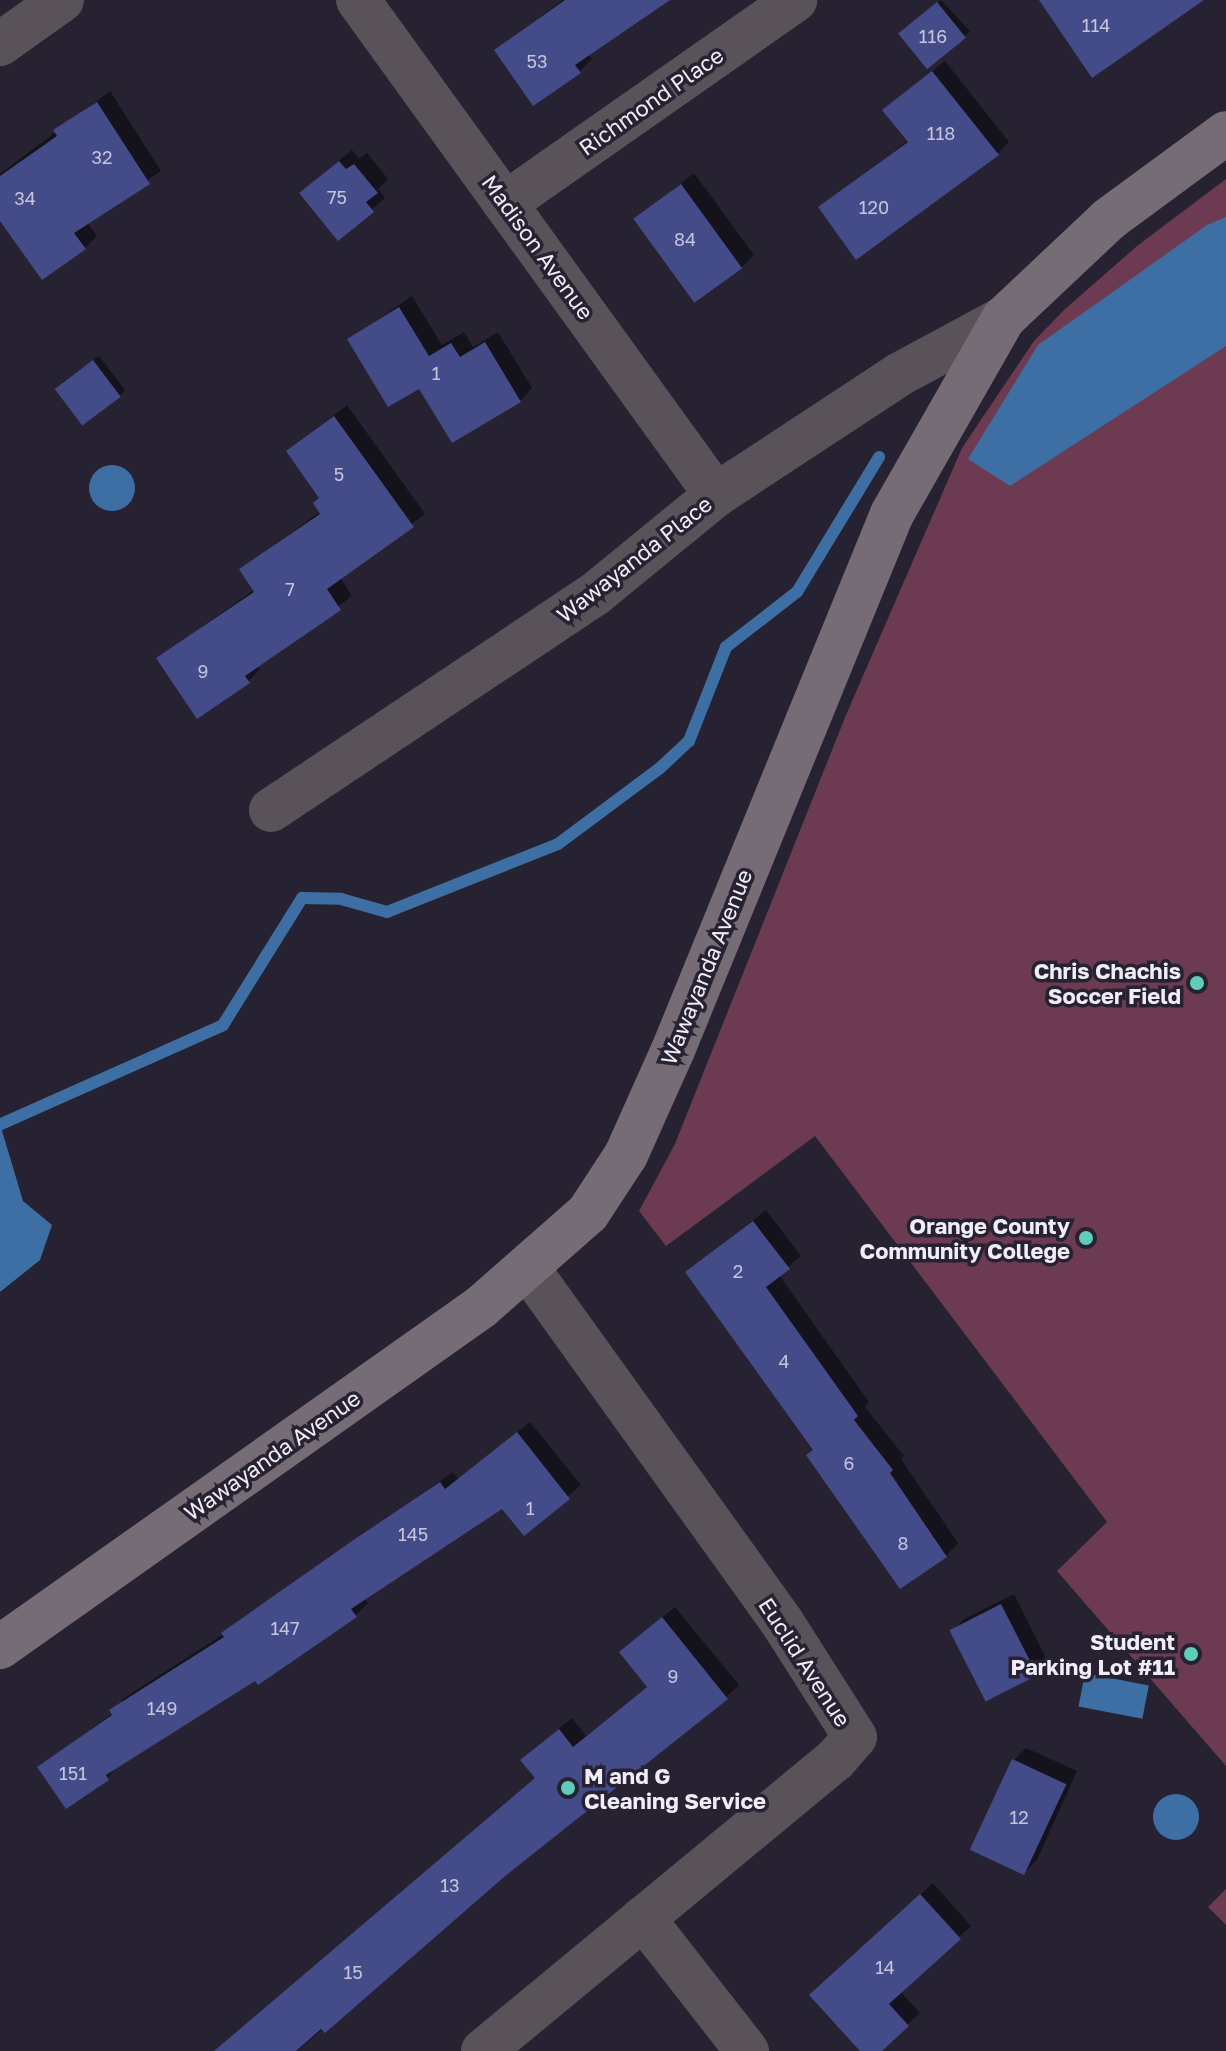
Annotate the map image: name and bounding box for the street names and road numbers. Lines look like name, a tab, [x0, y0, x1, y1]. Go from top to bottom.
street label: Richmond Place	[574, 41, 728, 161]
street label: Madison Avenue	[477, 170, 599, 324]
street label: Wawayanda Place	[551, 490, 717, 628]
street label: Wawayanda Avenue	[655, 865, 757, 1069]
street label: Wawayanda Avenue	[179, 1384, 365, 1526]
street label: Euclid Avenue	[754, 1593, 856, 1731]

